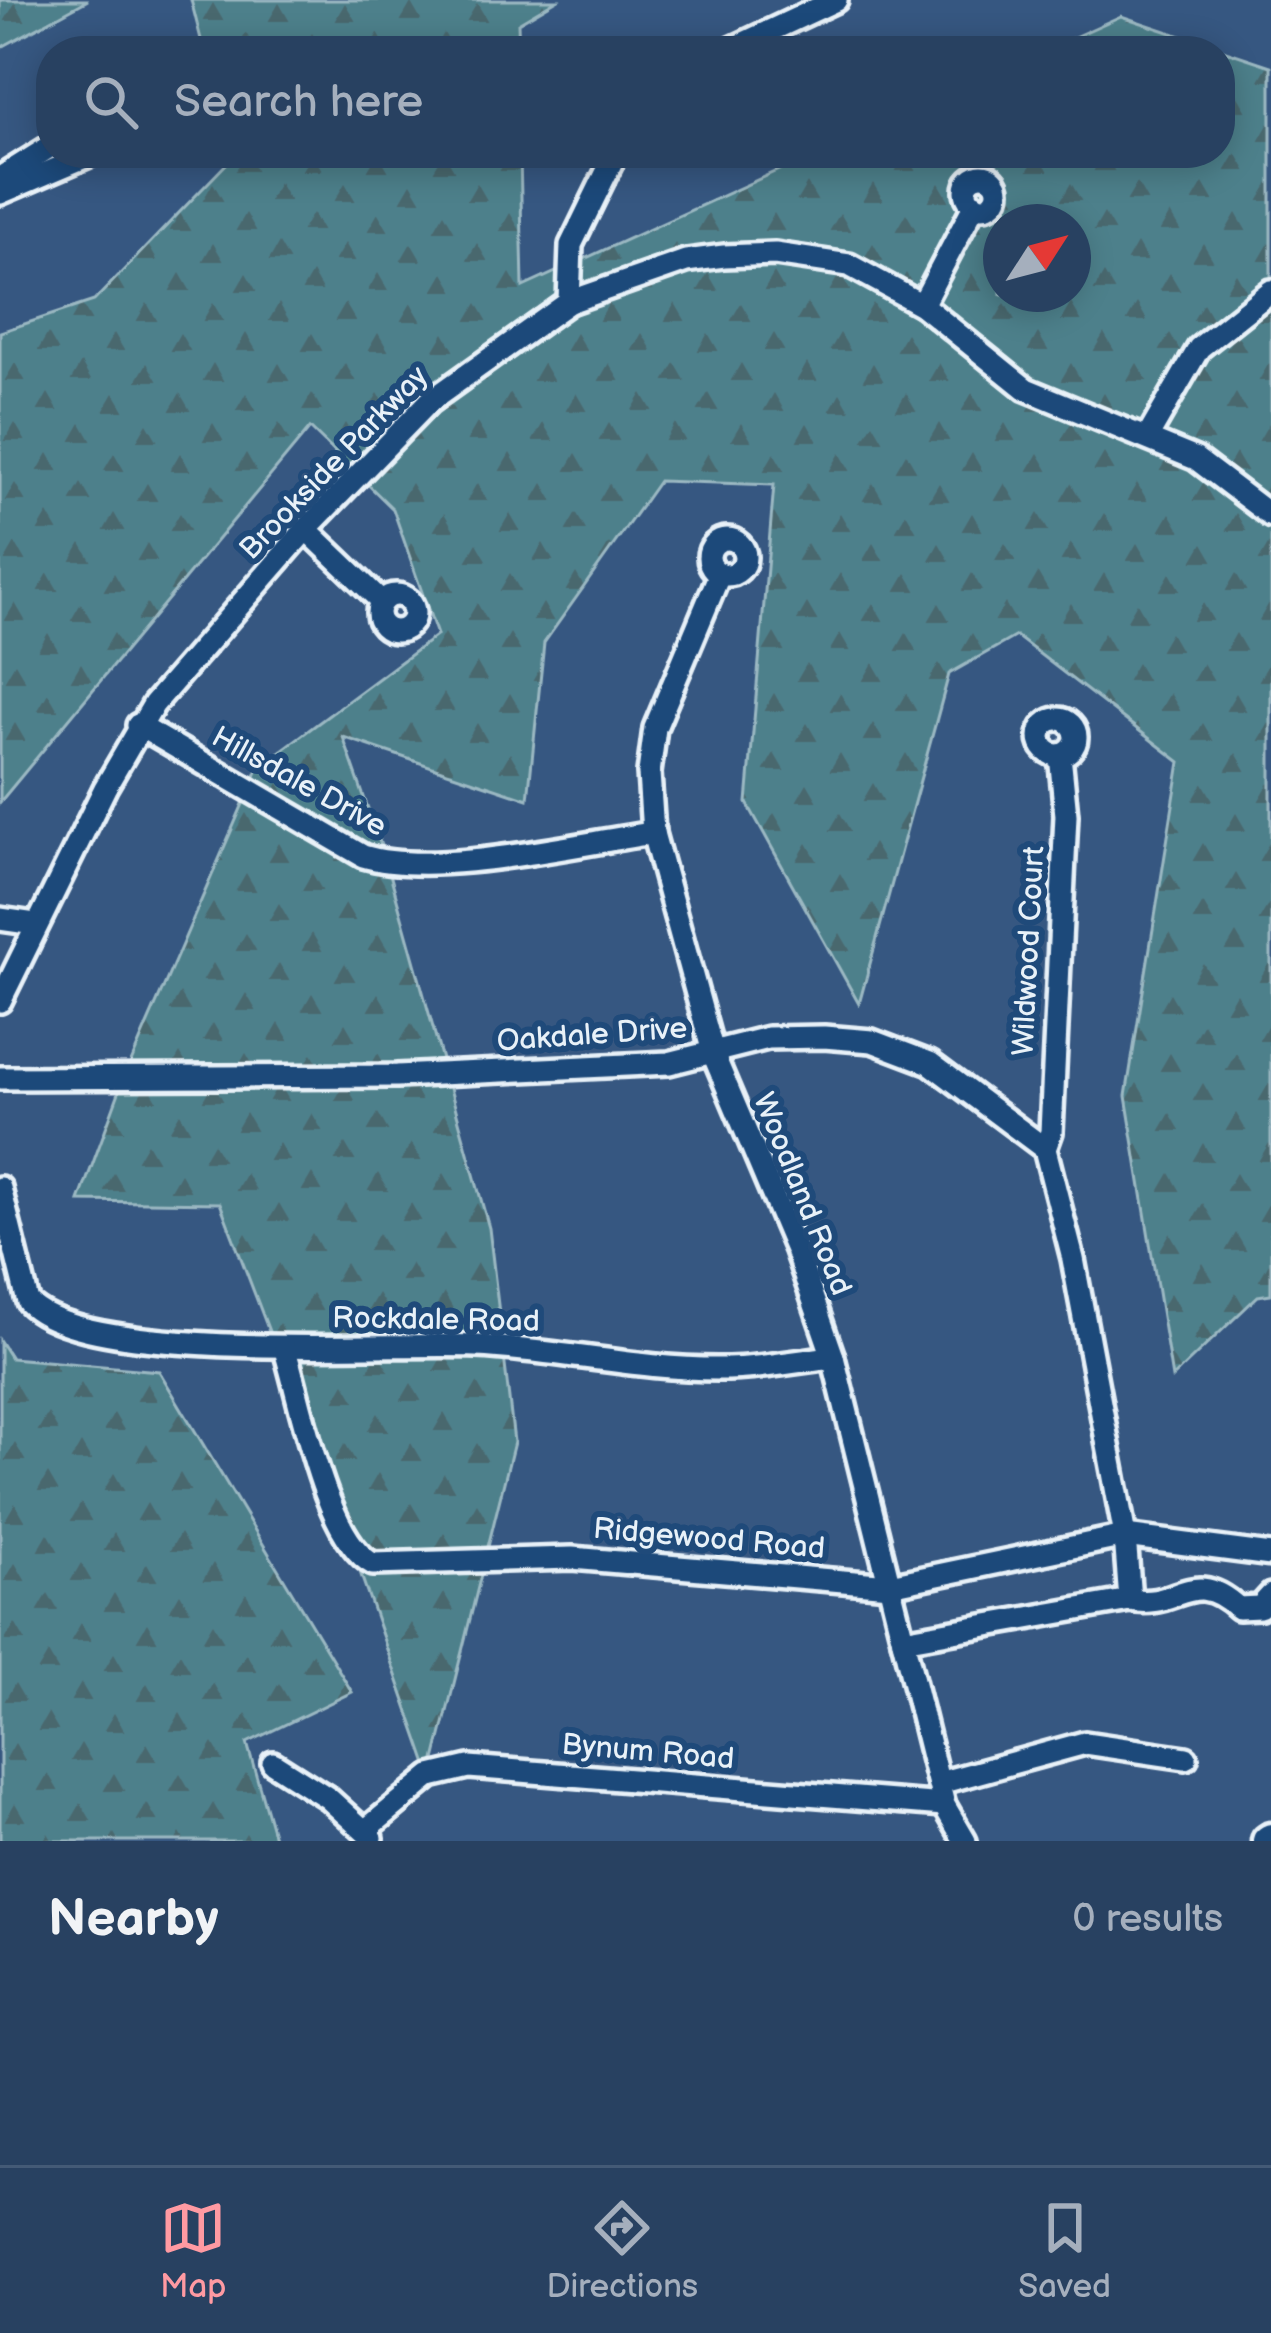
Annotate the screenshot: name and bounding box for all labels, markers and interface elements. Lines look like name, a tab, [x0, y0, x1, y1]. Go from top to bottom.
search box	[36, 36, 1235, 168]
icon: search	[78, 69, 144, 135]
text: Search here	[174, 75, 423, 130]
north arrow	[983, 204, 1091, 312]
street label: Brookside Parkway	[232, 358, 436, 567]
street label: Hillsdale Drive	[205, 719, 393, 845]
street label: Wildwood Court	[1006, 845, 1052, 1057]
street label: Oakdale Drive	[496, 1010, 688, 1060]
street label: Woodland Road	[745, 1088, 859, 1300]
street label: Rockdale Road	[332, 1300, 540, 1340]
street label: Ridgewood Road	[592, 1511, 826, 1567]
street label: Bynum Road	[560, 1727, 736, 1777]
text: Nearby	[48, 1889, 219, 1950]
text: 0 results	[1072, 1896, 1223, 1943]
tab: Map	[160, 2195, 226, 2307]
tab: Directions	[547, 2195, 698, 2307]
tab: Saved	[1018, 2195, 1111, 2307]

